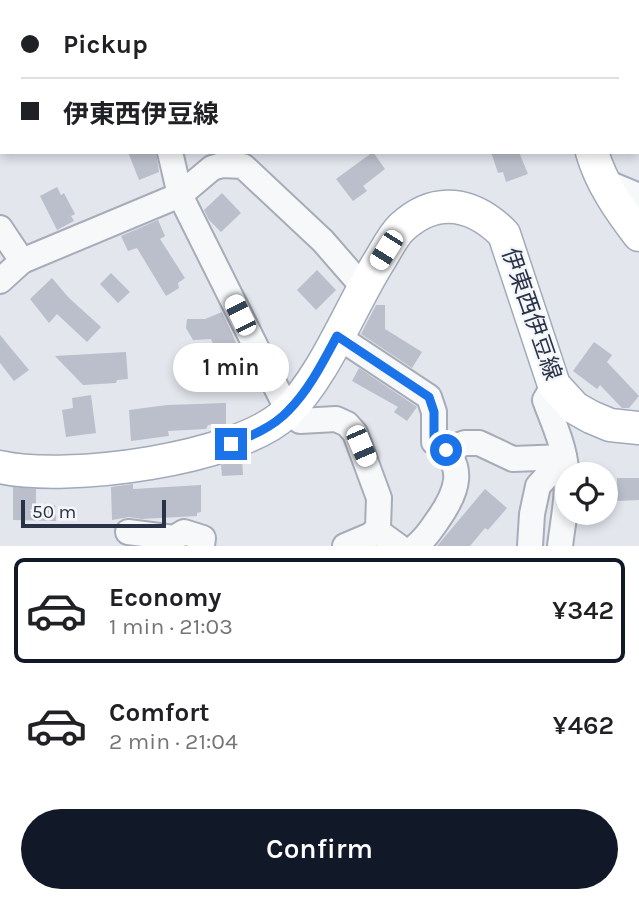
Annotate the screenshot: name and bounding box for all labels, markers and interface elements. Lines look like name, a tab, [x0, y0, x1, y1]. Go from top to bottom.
text: Pickup	[63, 29, 148, 60]
text: 伊東西伊豆線	[63, 99, 219, 130]
car	[366, 227, 407, 273]
street label: 伊東西伊豆線	[496, 245, 567, 384]
car	[222, 292, 259, 338]
callout: 1 min	[173, 342, 289, 392]
text: 1 min	[202, 354, 260, 381]
car	[344, 423, 379, 469]
route end	[215, 428, 247, 460]
route start	[430, 434, 462, 466]
map controls	[555, 462, 618, 525]
button: locate	[555, 462, 618, 525]
scale bar	[21, 497, 166, 529]
text: 50 m	[32, 501, 76, 523]
icon: car	[25, 579, 88, 642]
text: Economy	[109, 582, 221, 613]
text: ¥342	[552, 595, 614, 626]
text: 1 min · 21:03	[109, 613, 233, 640]
icon: car	[25, 694, 88, 757]
text: Comfort	[109, 697, 210, 728]
text: ¥462	[553, 710, 614, 741]
text: 2 min · 21:04	[109, 728, 238, 755]
button: Confirm	[21, 809, 618, 889]

